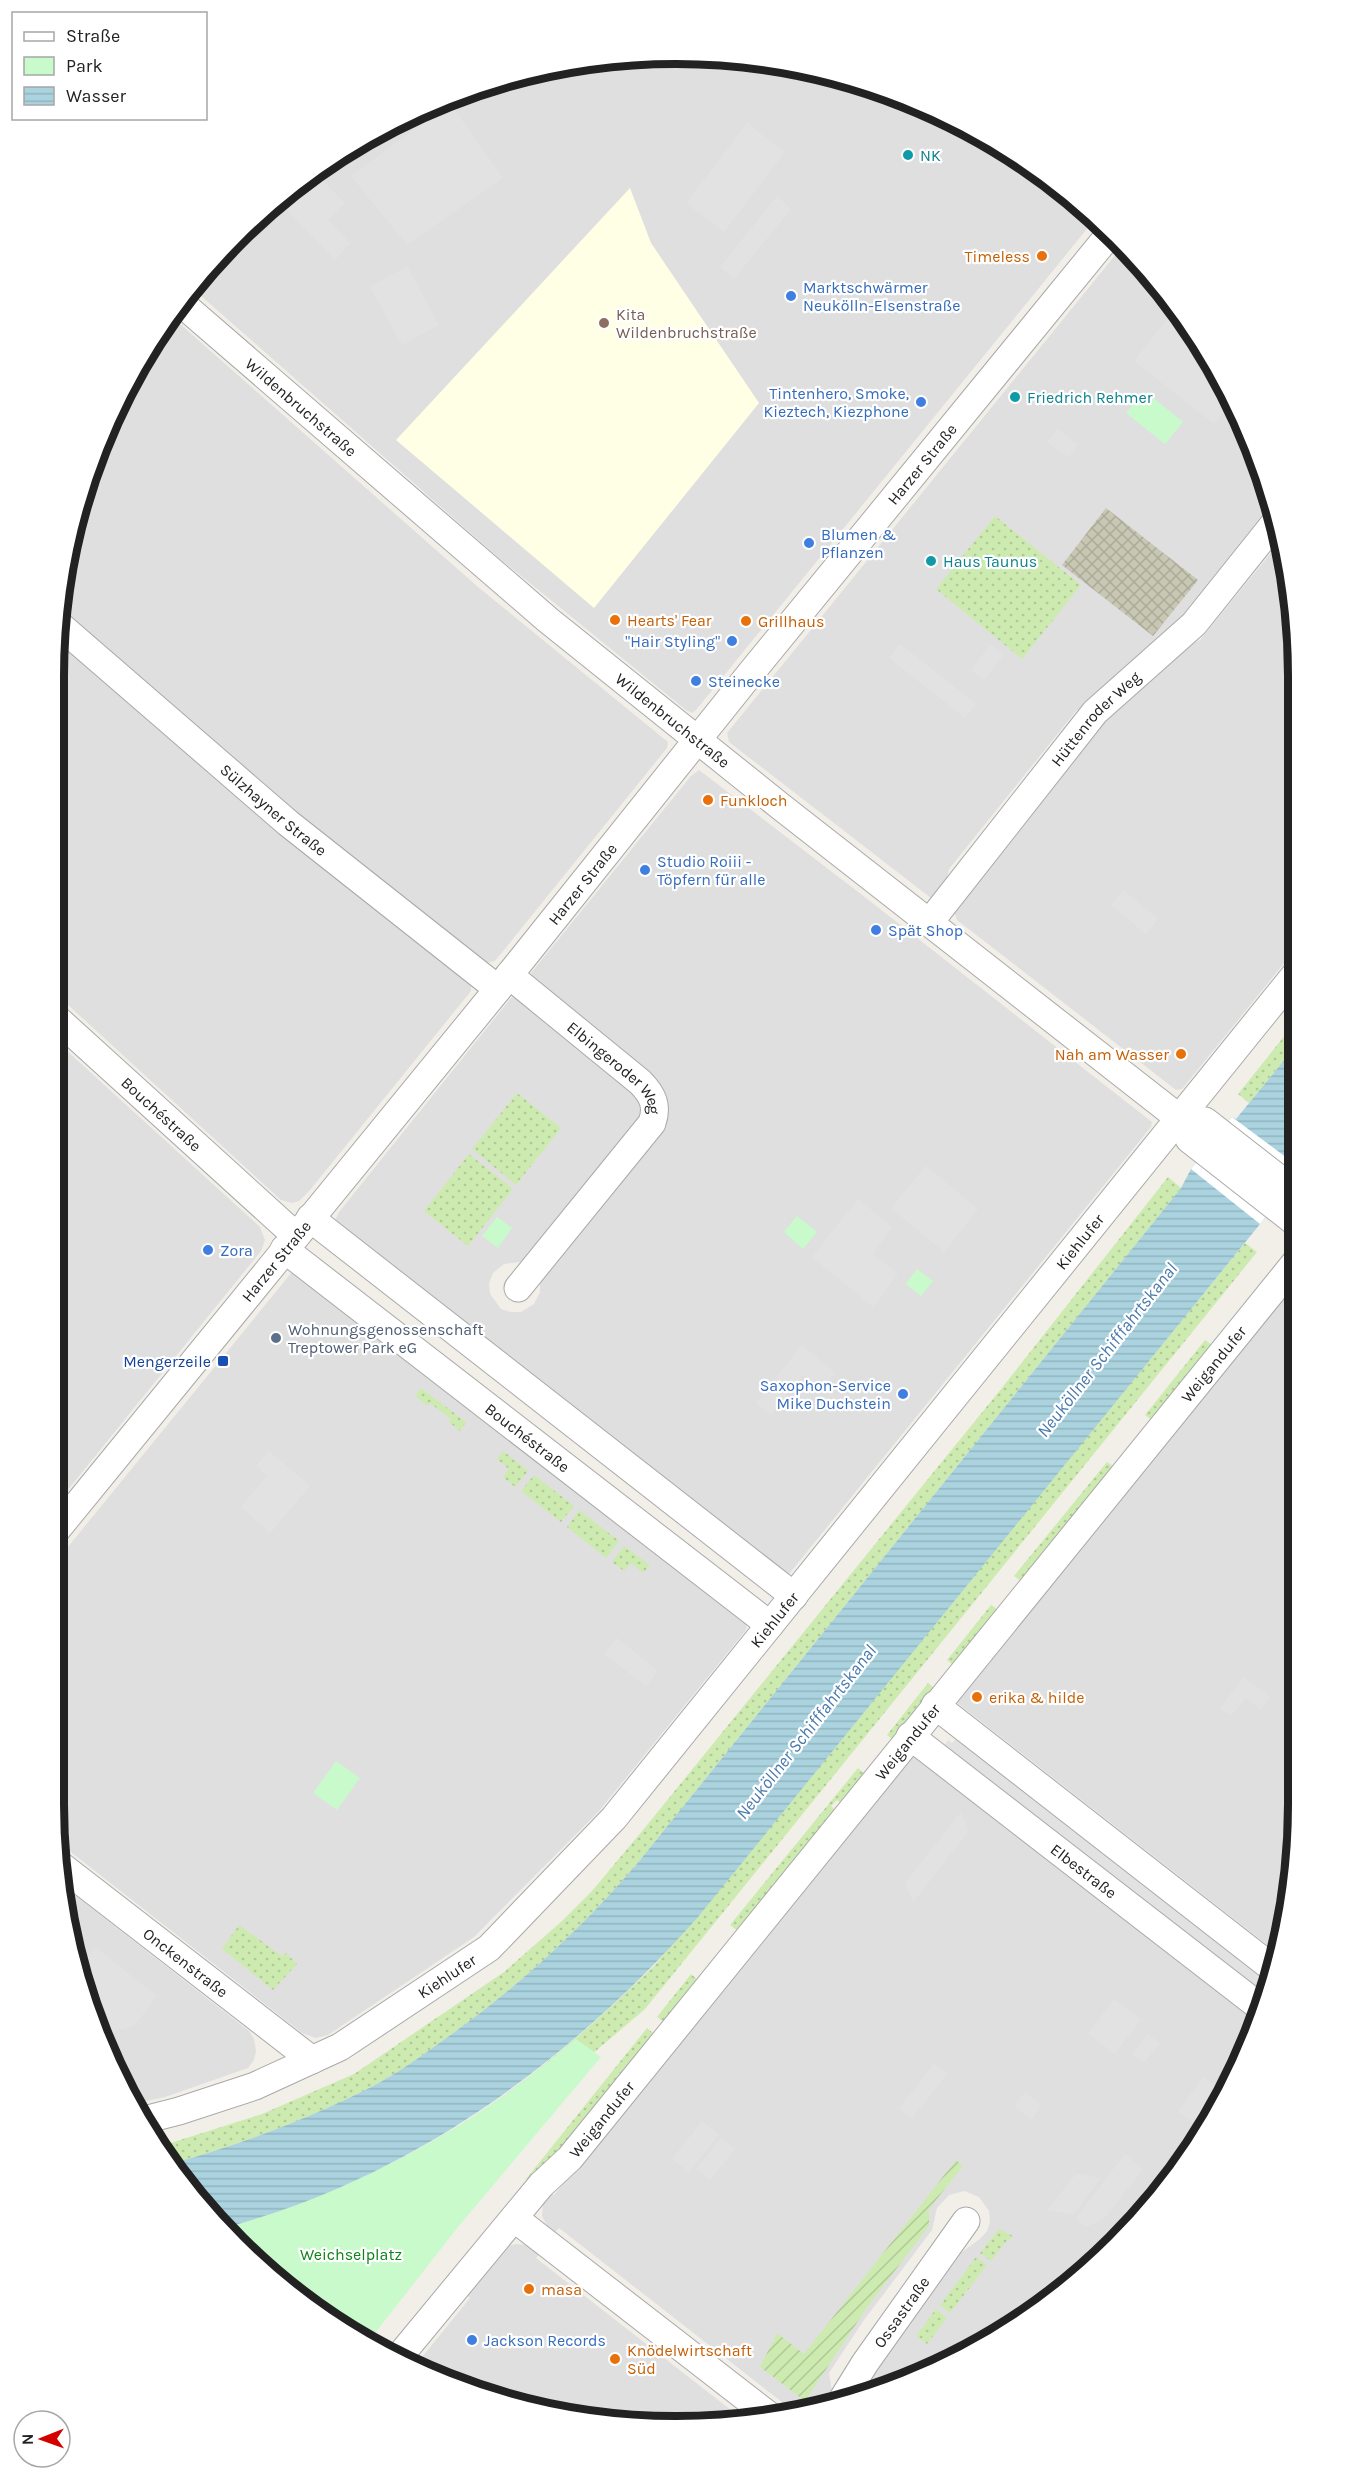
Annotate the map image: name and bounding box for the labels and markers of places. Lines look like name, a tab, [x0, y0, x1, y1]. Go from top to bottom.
place label: NK	[920, 146, 941, 165]
marker: NK	[901, 148, 915, 162]
place label: Timeless	[965, 247, 1030, 266]
marker: Timeless	[1035, 249, 1049, 263]
place label: Marktschwärmer Neukölln-Elsenstraße	[803, 278, 961, 315]
marker: Marktschwärmer Neukölln-Elsenstraße	[784, 289, 798, 303]
place label: Kita Wildenbruchstraße	[616, 305, 757, 342]
marker: Kita Wildenbruchstraße	[597, 316, 611, 330]
place label: Tintenhero, Smoke, Kieztech, Kiezphone	[763, 384, 909, 421]
place label: Friedrich Rehmer	[1027, 388, 1153, 407]
marker: Friedrich Rehmer	[1008, 390, 1022, 404]
marker: Tintenhero, Smoke, Kieztech, Kiezphone	[914, 395, 928, 409]
place label: Blumen & Pflanzen	[821, 525, 896, 562]
marker: Blumen & Pflanzen	[802, 536, 816, 550]
place label: Haus Taunus	[943, 552, 1037, 571]
marker: Haus Taunus	[924, 554, 938, 568]
place label: Hearts' Fear	[627, 611, 712, 630]
place label: Grillhaus	[758, 612, 824, 631]
marker: Hearts' Fear	[608, 613, 622, 627]
marker: Grillhaus	[739, 614, 753, 628]
place label: "Hair Styling"	[625, 632, 720, 651]
marker: "Hair Styling"	[725, 634, 739, 648]
place label: Steinecke	[708, 672, 780, 691]
marker: Steinecke	[689, 674, 703, 688]
place label: Funkloch	[720, 791, 788, 810]
marker: Funkloch	[701, 793, 715, 807]
place label: Studio Roiii - Töpfern für alle	[657, 852, 766, 889]
marker: Studio Roiii - Töpfern für alle	[638, 863, 652, 877]
place label: Spät Shop	[888, 921, 963, 940]
marker: Spät Shop	[869, 923, 883, 937]
place label: Nah am Wasser	[1055, 1045, 1169, 1064]
marker: Nah am Wasser	[1174, 1047, 1188, 1061]
place label: Zora	[220, 1241, 253, 1260]
marker: Zora	[201, 1243, 215, 1257]
place label: Wohnungsgenossenschaft Treptower Park eG	[288, 1320, 484, 1357]
marker: Wohnungsgenossenschaft Treptower Park eG	[269, 1331, 283, 1345]
place label: Mengerzeile	[123, 1352, 211, 1371]
marker: Mengerzeile	[216, 1354, 230, 1368]
place label: Saxophon-Service Mike Duchstein	[760, 1376, 891, 1413]
marker: Saxophon-Service Mike Duchstein	[896, 1387, 910, 1401]
place label: erika & hilde	[989, 1688, 1084, 1707]
marker: erika & hilde	[970, 1690, 984, 1704]
place label: masa	[541, 2280, 582, 2299]
marker: masa	[522, 2282, 536, 2296]
place label: Jackson Records	[484, 2331, 606, 2350]
marker: Jackson Records	[465, 2333, 479, 2347]
place label: Knödelwirtschaft Süd	[627, 2341, 752, 2378]
marker: Knödelwirtschaft Süd	[608, 2352, 622, 2366]

